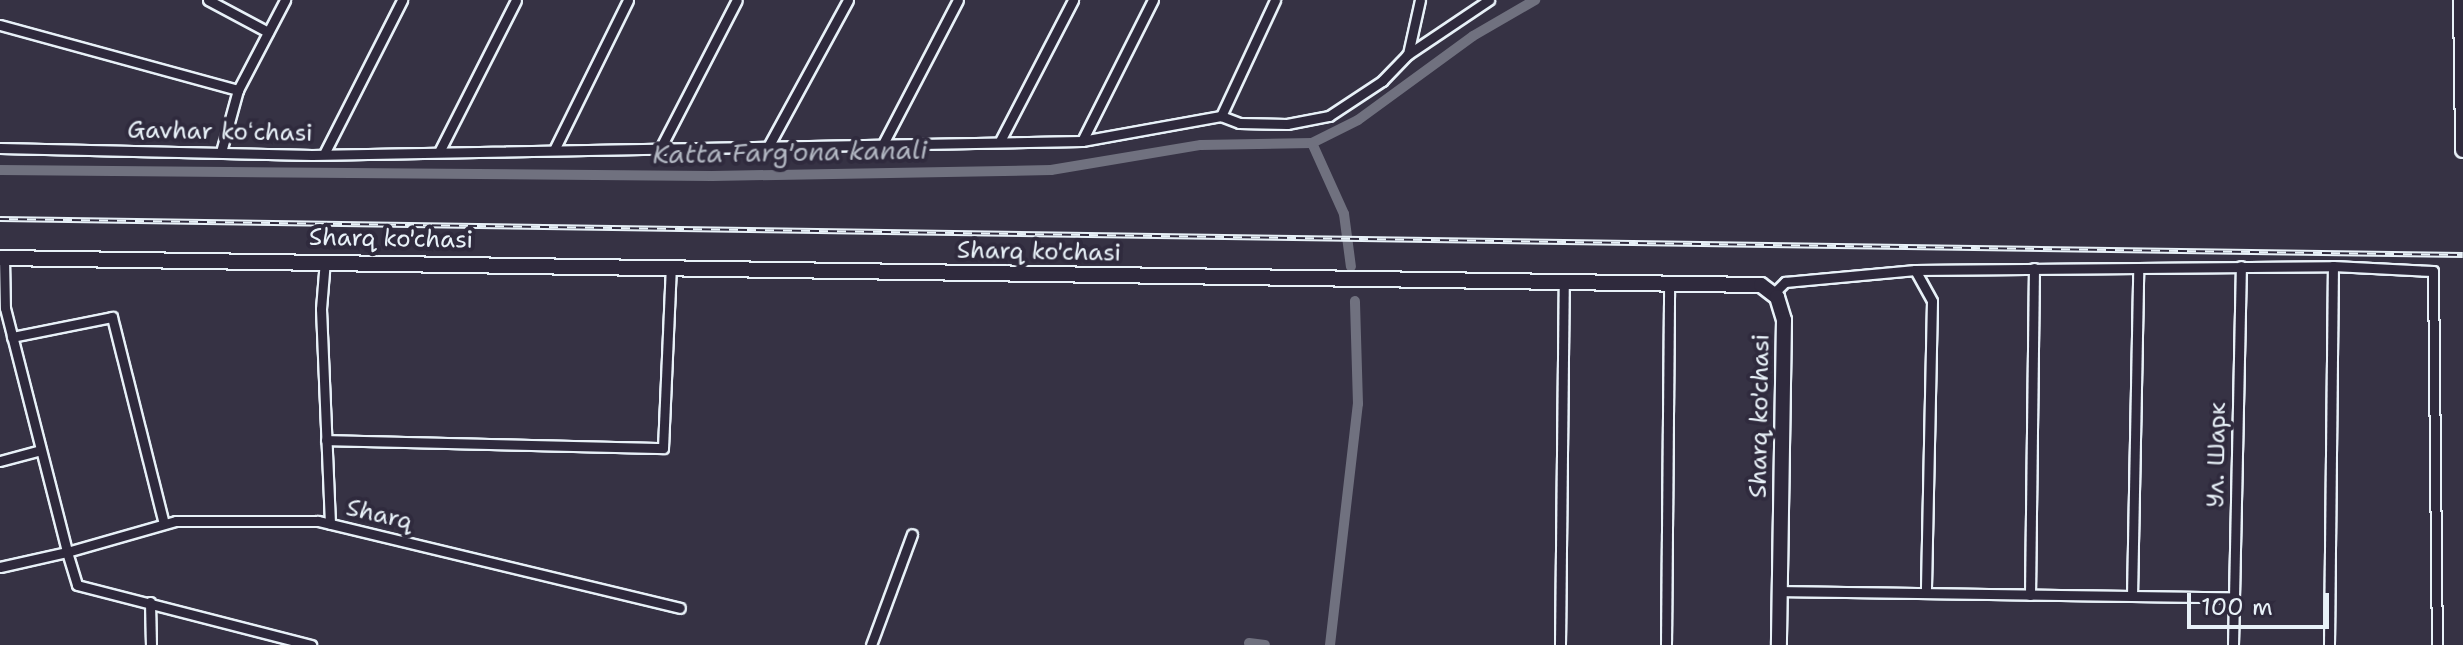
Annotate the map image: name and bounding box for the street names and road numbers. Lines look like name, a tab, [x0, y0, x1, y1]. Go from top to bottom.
street label: Gavhar koʻchasi	[127, 116, 313, 148]
street label: Sharq ko'chasi	[309, 223, 473, 255]
street label: Sharq ko'chasi	[957, 236, 1121, 268]
street label: Sharq ko'chasi	[1744, 334, 1776, 498]
street label: Ул. Шарк	[2202, 402, 2232, 508]
street label: Sharq	[343, 493, 415, 537]

